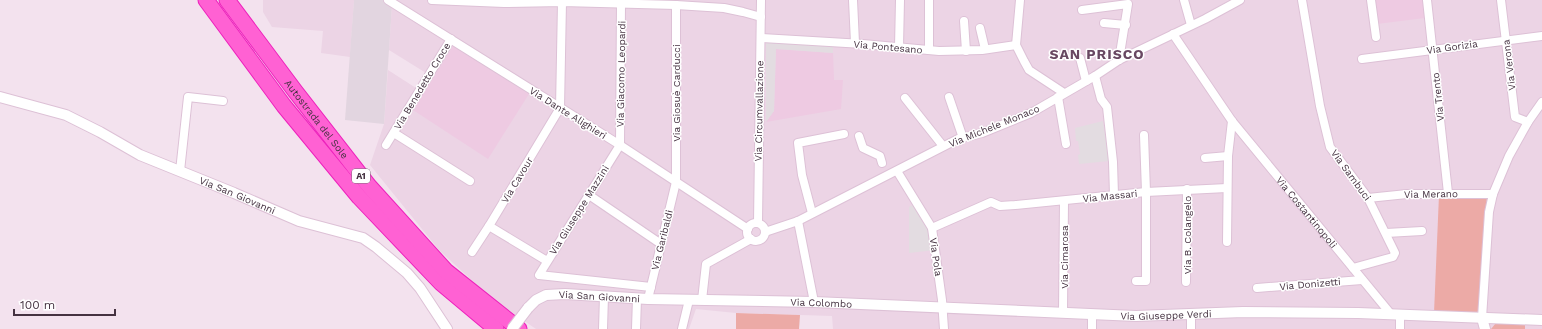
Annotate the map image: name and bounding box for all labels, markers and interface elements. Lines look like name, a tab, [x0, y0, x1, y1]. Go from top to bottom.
street label: Via Giacomo Leopardi	[615, 21, 627, 127]
street label: Via Gorizia	[1426, 38, 1479, 56]
street label: Via Pontesano	[853, 39, 923, 55]
street label: Via Verona	[1500, 39, 1518, 91]
street label: Via Benedetto Croce	[392, 40, 452, 131]
street label: Via Giosuè Carducci	[671, 44, 682, 142]
district label: SAN PRISCO	[1049, 46, 1145, 62]
street label: Via Circumvallazione	[753, 60, 765, 162]
street label: Via Trento	[1430, 72, 1446, 122]
street label: Autostrada del Sole	[283, 77, 351, 161]
street label: Via Dante Alighieri	[527, 85, 609, 141]
street label: Via Michele Monaco	[947, 103, 1041, 149]
street label: Via Sambuci	[1329, 147, 1373, 203]
street label: Via Cavour	[499, 155, 535, 205]
street label: Via Giuseppe Mazzini	[547, 163, 611, 257]
road number: A1	[352, 169, 370, 183]
street label: Via San Giovanni	[198, 174, 277, 216]
street label: Via Costantinopoli	[1274, 174, 1340, 250]
street label: Via Massari	[1082, 188, 1138, 204]
street label: Via Merano	[1404, 188, 1458, 200]
street label: Via B. Colangelo	[1182, 196, 1193, 274]
street label: Via Garibaldi	[649, 209, 675, 271]
street label: Via Cimarosa	[1059, 225, 1070, 289]
street label: Via Pola	[928, 237, 944, 277]
street label: Via Donizetti	[1279, 276, 1341, 292]
street label: Via San Giovanni	[559, 288, 640, 304]
scale bar	[14, 291, 115, 317]
street label: Via Colombo	[790, 296, 852, 309]
text: 100 m	[20, 298, 55, 312]
street label: Via Giuseppe Verdi	[1120, 308, 1212, 322]

